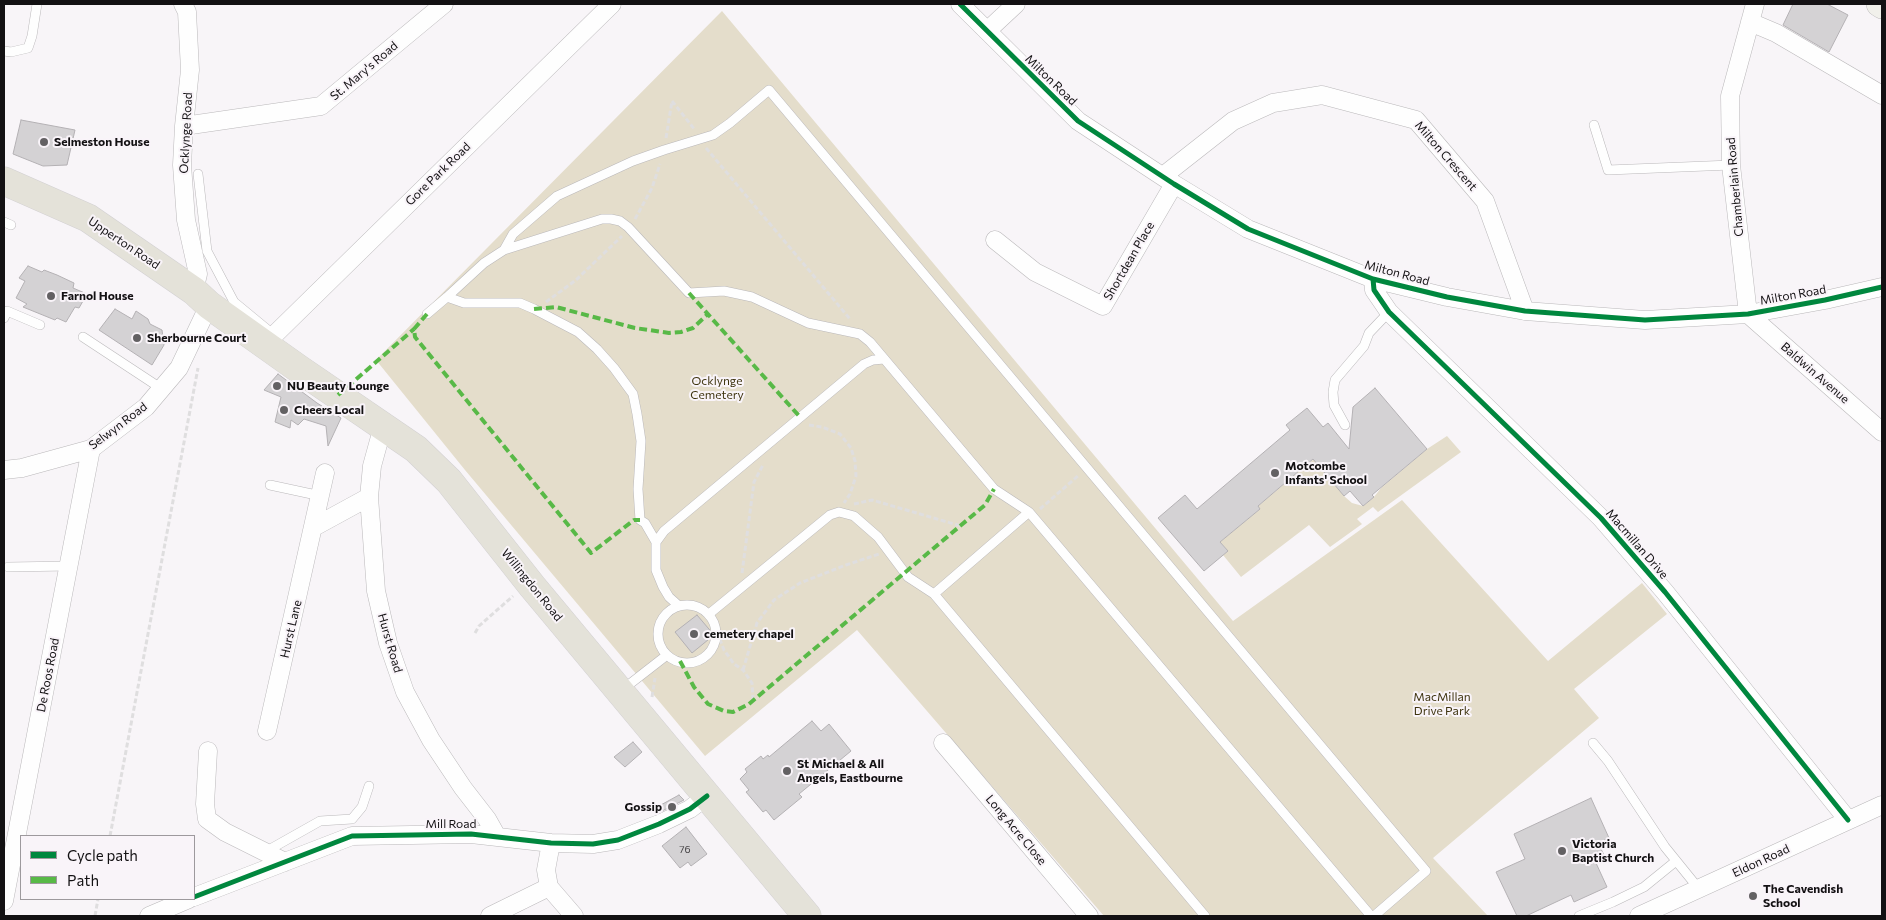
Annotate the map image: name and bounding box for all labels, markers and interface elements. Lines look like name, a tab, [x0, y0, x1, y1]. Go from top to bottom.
street label: St. Mary's Road	[327, 39, 401, 103]
street label: Milton Road	[1022, 52, 1080, 108]
street label: Ocklynge Road	[177, 92, 195, 174]
street label: Milton Crescent	[1412, 118, 1480, 194]
place label: Selmeston House	[54, 135, 149, 149]
marker: Selmeston House	[38, 136, 50, 148]
street label: Chamberlain Road	[1723, 137, 1747, 237]
street label: Gore Park Road	[403, 139, 473, 209]
street label: Upperton Road	[85, 214, 163, 272]
street label: Shortdean Place	[1101, 219, 1157, 303]
street label: Milton Road	[1363, 257, 1431, 289]
street label: Milton Road	[1759, 282, 1827, 308]
place label: Farnol House	[61, 289, 134, 303]
marker: Farnol House	[45, 290, 57, 302]
place label: Sherbourne Court	[147, 331, 246, 345]
marker: Sherbourne Court	[131, 332, 143, 344]
street label: Baldwin Avenue	[1778, 339, 1852, 407]
park label: Ocklynge Cemetery	[690, 374, 744, 402]
place label: NU Beauty Lounge	[287, 379, 389, 393]
marker: NU Beauty Lounge	[271, 380, 283, 392]
street label: Selwyn Road	[86, 399, 150, 453]
place label: Cheers Local	[294, 403, 364, 417]
marker: Cheers Local	[278, 404, 290, 416]
place label: Motcombe Infants' School	[1285, 459, 1367, 487]
marker: Motcombe Infants' School	[1269, 467, 1281, 479]
street label: Macmillan Drive	[1603, 506, 1671, 582]
street label: Willingdon Road	[498, 546, 566, 624]
street label: Hurst Lane	[277, 599, 305, 659]
street label: Hurst Road	[375, 612, 405, 674]
place label: cemetery chapel	[704, 627, 794, 641]
marker: cemetery chapel	[688, 628, 700, 640]
street label: De Roos Road	[34, 637, 62, 713]
park label: MacMillan Drive Park	[1413, 690, 1471, 718]
place label: St Michael & All Angels, Eastbourne	[797, 757, 903, 785]
marker: St Michael & All Angels, Eastbourne	[781, 765, 793, 777]
street label: Long Acre Close	[983, 792, 1049, 868]
place label: Gossip	[625, 800, 662, 814]
marker: Gossip	[666, 801, 678, 813]
street label: Mill Road	[426, 817, 476, 831]
legend	[20, 835, 195, 900]
place label: Victoria Baptist Church	[1572, 837, 1654, 865]
street label: Eldon Road	[1730, 841, 1792, 881]
house number: 76	[679, 844, 691, 856]
marker: Victoria Baptist Church	[1556, 845, 1568, 857]
text: Cycle path	[67, 846, 138, 864]
text: Path	[67, 871, 99, 889]
place label: The Cavendish School	[1763, 882, 1843, 910]
marker: The Cavendish School	[1747, 890, 1759, 902]

